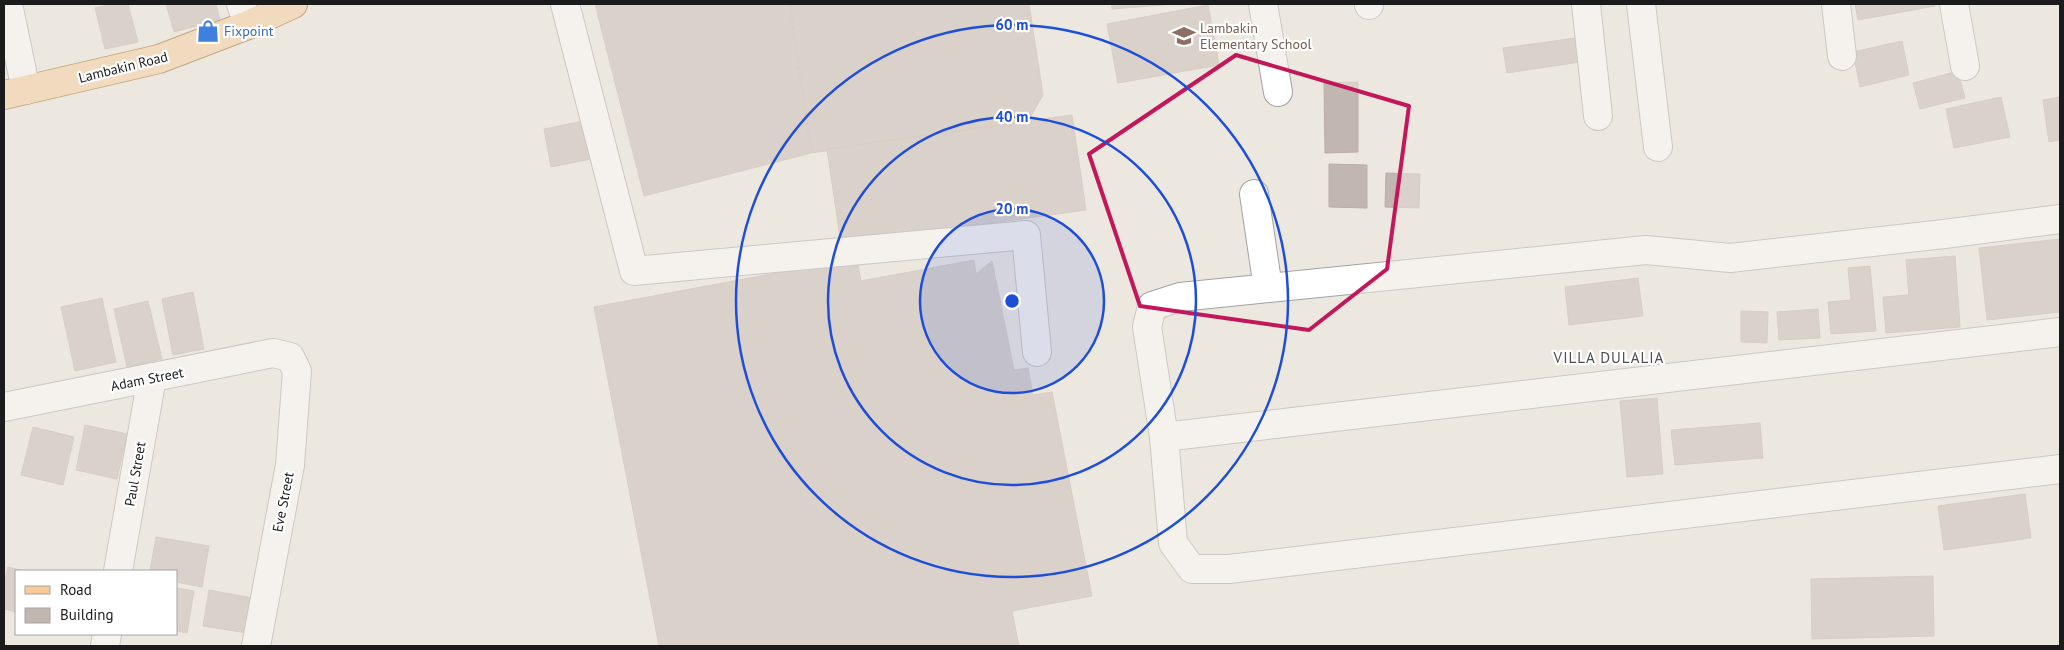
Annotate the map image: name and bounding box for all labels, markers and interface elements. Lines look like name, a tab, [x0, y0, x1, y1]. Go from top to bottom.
text: 60 m	[996, 15, 1028, 34]
shop icon: Fixpoint	[195, 18, 221, 44]
place label: Lambakin Elementary School	[1200, 19, 1312, 53]
place label: Fixpoint	[224, 22, 274, 40]
school or university icon: Lambakin Elementary School	[1171, 23, 1197, 49]
street label: Lambakin Road	[77, 47, 169, 87]
text: 40 m	[996, 107, 1028, 126]
text: 20 m	[996, 199, 1028, 218]
centre of rings	[1003, 292, 1021, 310]
district label: VILLA DULALIA	[1553, 348, 1664, 367]
street label: Adam Street	[109, 363, 185, 395]
street label: Paul Street	[120, 440, 150, 508]
street label: Eve Street	[268, 470, 298, 534]
legend	[15, 570, 178, 635]
text: Road	[60, 580, 92, 599]
text: Building	[60, 605, 114, 624]

